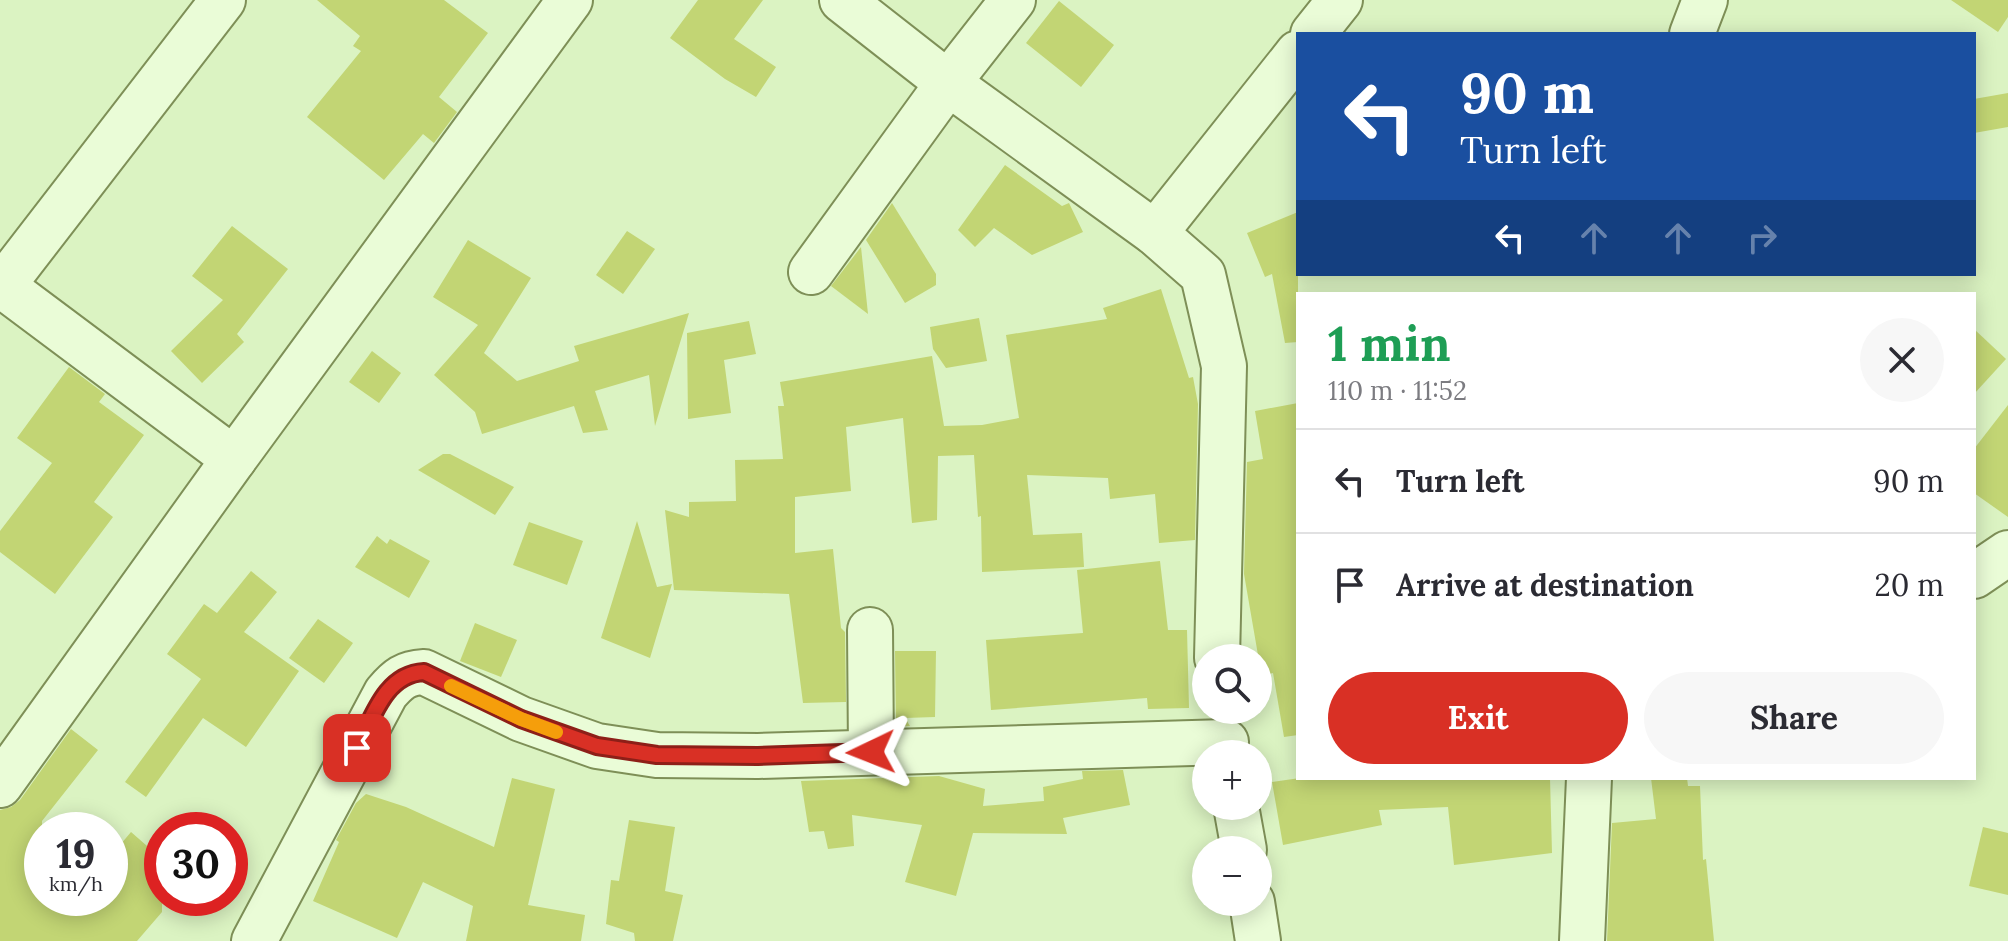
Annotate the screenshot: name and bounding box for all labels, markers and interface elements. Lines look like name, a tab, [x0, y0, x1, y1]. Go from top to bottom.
text: 90 m	[1460, 57, 1594, 128]
icon: left	[1328, 64, 1432, 168]
text: Turn left	[1460, 127, 1607, 173]
icon: left	[1488, 216, 1532, 260]
icon: ahead	[1572, 216, 1616, 260]
icon: ahead	[1656, 216, 1700, 260]
icon: right	[1740, 216, 1784, 260]
text: 1 min	[1328, 313, 1451, 374]
button: close	[1860, 318, 1944, 402]
text: 110 m · 11:52	[1328, 374, 1467, 407]
icon: left	[1328, 459, 1372, 503]
text: Turn left	[1396, 462, 1524, 500]
text: 90 m	[1873, 462, 1944, 500]
icon: arrive	[1328, 563, 1372, 607]
text: Arrive at destination	[1396, 566, 1694, 604]
text: 20 m	[1875, 566, 1944, 604]
map controls	[1192, 644, 1272, 916]
button: search	[1192, 644, 1272, 724]
button: Exit	[1328, 672, 1628, 764]
button: Share	[1644, 672, 1944, 764]
position arrow	[829, 710, 913, 794]
pin	[323, 714, 391, 782]
icon: arrive	[335, 726, 379, 770]
button: +	[1192, 740, 1272, 820]
speed limit sign: 30	[144, 812, 248, 916]
text: 19	[56, 828, 96, 879]
button: −	[1192, 836, 1272, 916]
text: km/h	[49, 871, 103, 896]

